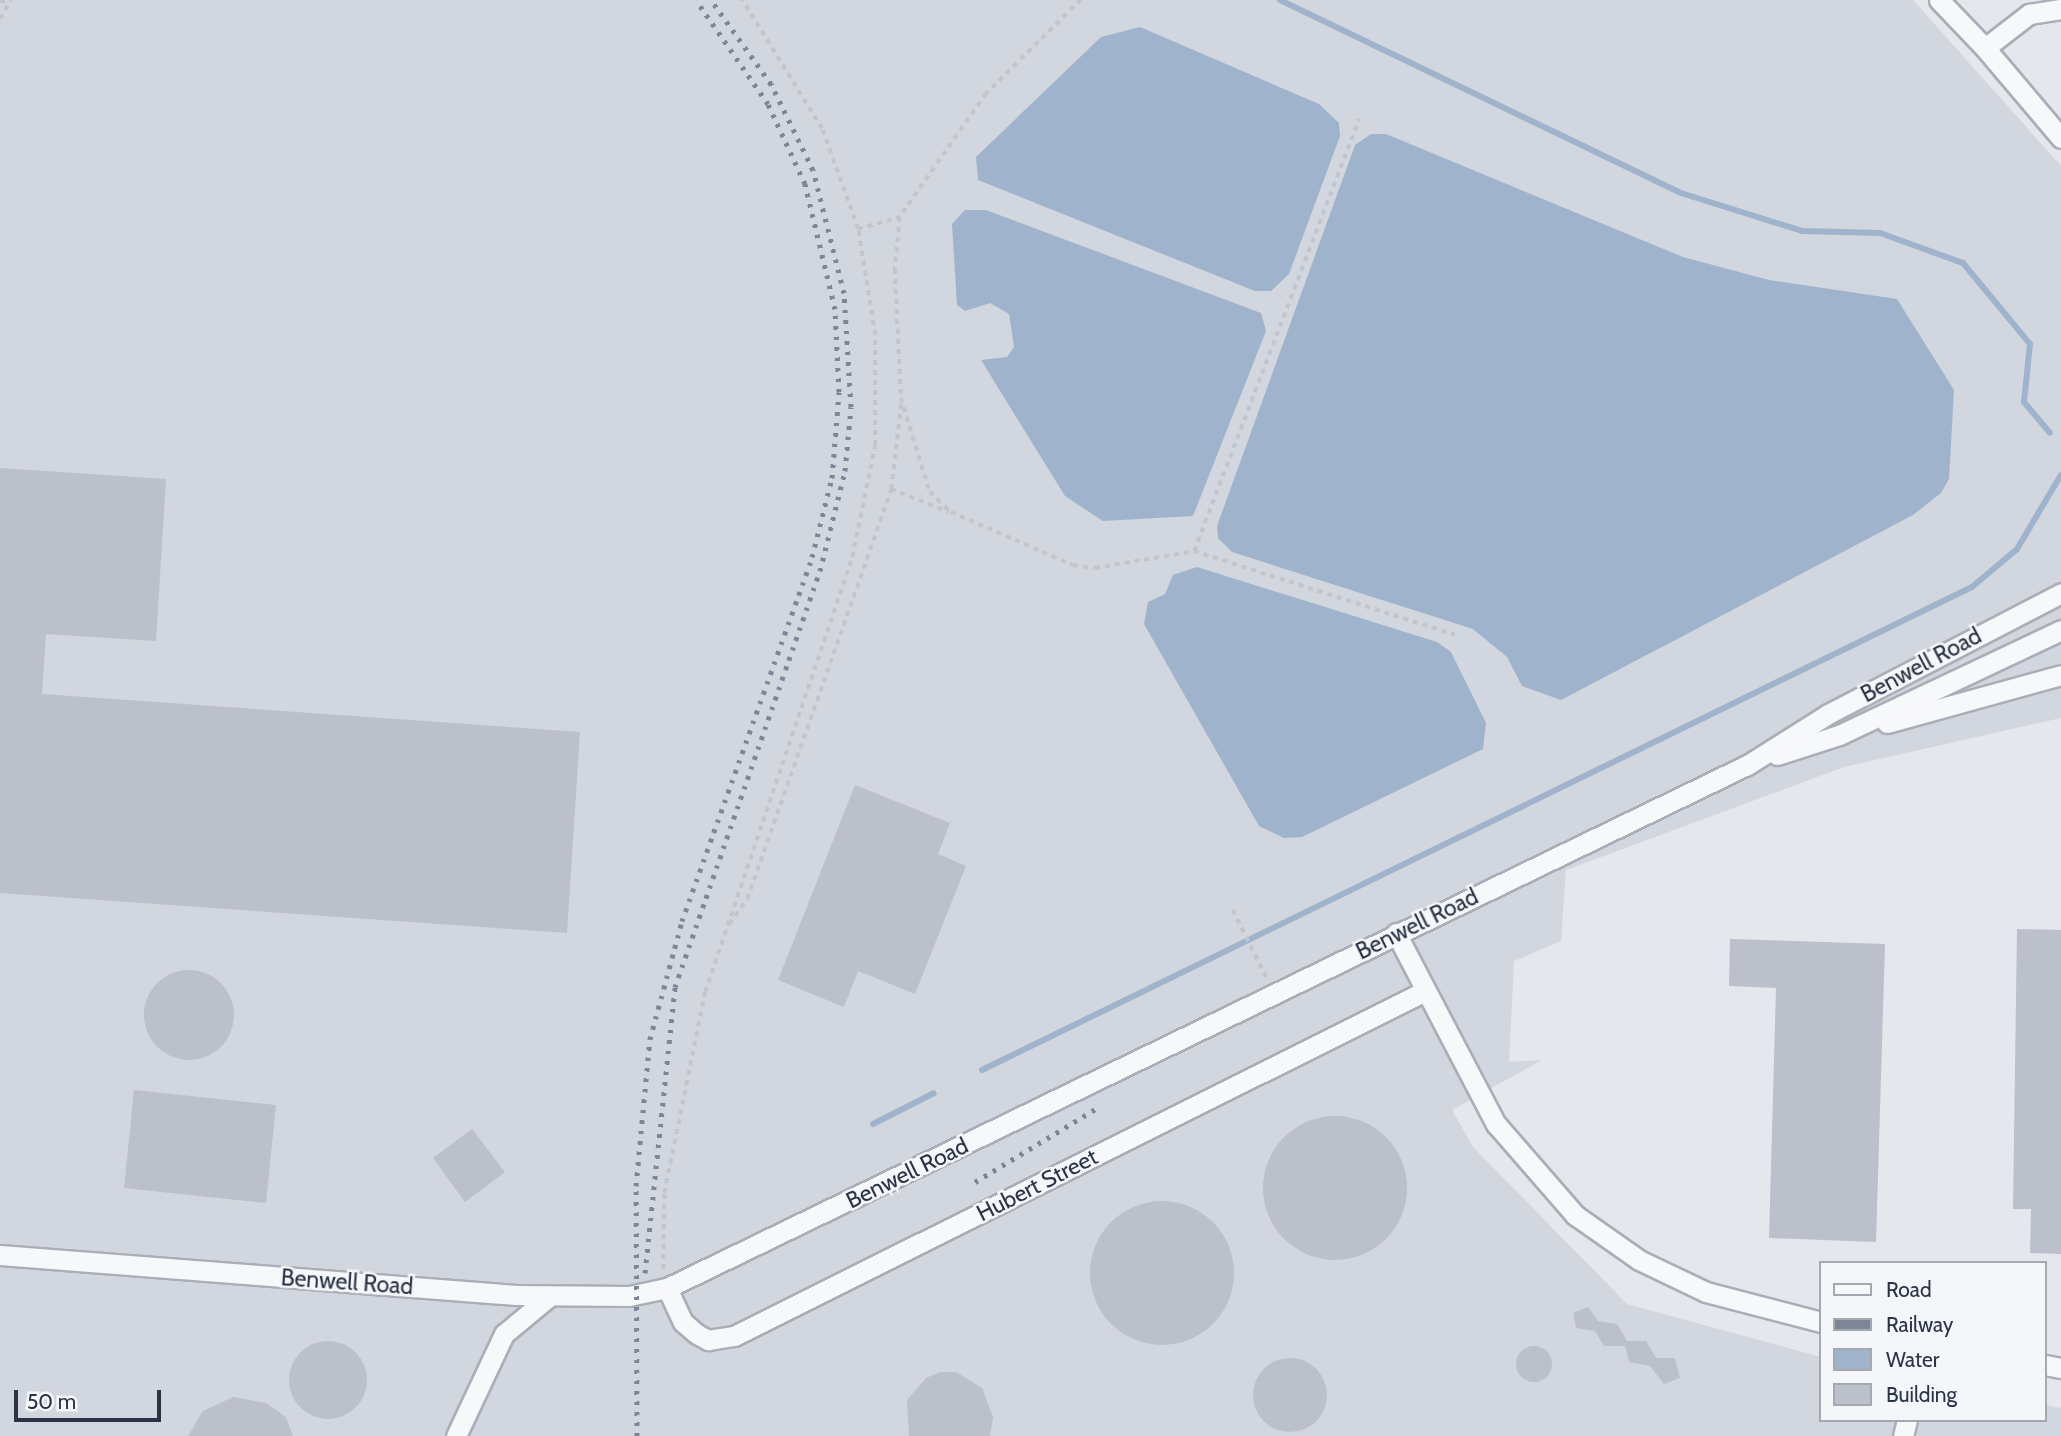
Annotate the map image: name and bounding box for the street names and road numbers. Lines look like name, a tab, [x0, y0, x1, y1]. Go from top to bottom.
street label: Benwell Road	[1856, 622, 1986, 708]
street label: Benwell Road	[1351, 883, 1483, 965]
street label: Benwell Road	[841, 1132, 973, 1214]
street label: Hubert Street	[972, 1143, 1102, 1227]
street label: Benwell Road	[280, 1264, 414, 1300]

